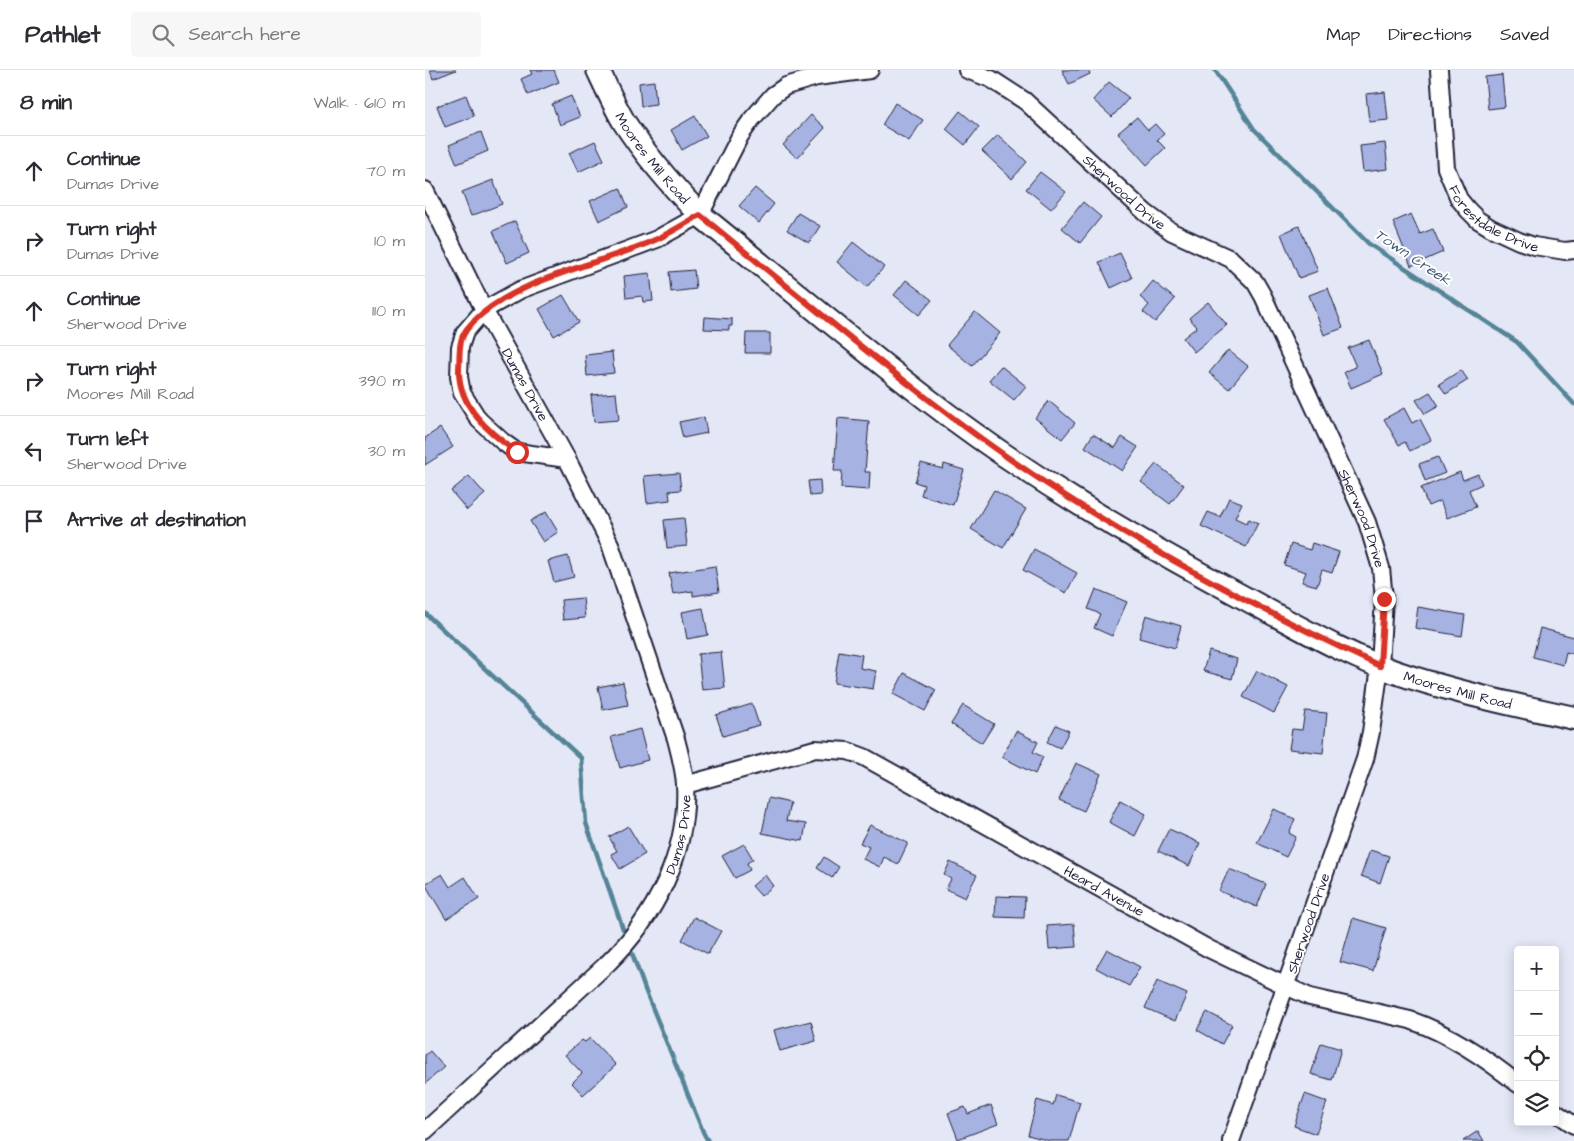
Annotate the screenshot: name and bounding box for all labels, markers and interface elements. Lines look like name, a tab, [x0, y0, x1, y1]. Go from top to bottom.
search box	[131, 12, 481, 57]
text: Pathlet	[25, 18, 101, 52]
icon: search	[149, 21, 177, 49]
text: Search here	[189, 21, 301, 48]
text: Map	[1326, 22, 1360, 47]
text: Directions	[1388, 22, 1472, 47]
text: Saved	[1500, 22, 1549, 47]
text: 8 min	[20, 88, 72, 117]
text: Walk · 610 m	[313, 92, 405, 114]
street label: Moores Mill Road	[610, 109, 694, 209]
text: Continue	[67, 146, 141, 173]
street label: Sherwood Drive	[1078, 150, 1170, 235]
icon: ahead	[20, 157, 48, 185]
text: 70 m	[366, 160, 405, 182]
text: Dumas Drive	[67, 173, 159, 195]
street label: Forestdale Drive	[1443, 182, 1540, 258]
text: Turn right	[67, 216, 156, 243]
water label: Town Creek	[1370, 224, 1456, 291]
icon: right	[20, 227, 48, 255]
text: 10 m	[374, 230, 405, 252]
text: Dumas Drive	[67, 243, 159, 265]
text: Continue	[67, 286, 141, 313]
icon: ahead	[20, 297, 48, 325]
text: 110 m	[372, 300, 405, 322]
text: Sherwood Drive	[67, 313, 187, 335]
street label: Dumas Drive	[496, 345, 553, 425]
text: Turn right	[67, 356, 156, 383]
icon: right	[20, 367, 48, 395]
text: 390 m	[359, 370, 405, 392]
text: Moores Mill Road	[67, 383, 194, 405]
text: Turn left	[67, 426, 148, 453]
icon: left	[20, 437, 48, 465]
text: 30 m	[368, 440, 405, 462]
route start	[506, 441, 529, 464]
text: Sherwood Drive	[67, 453, 187, 475]
street label: Sherwood Drive	[1333, 466, 1389, 571]
icon: arrive	[20, 507, 48, 535]
text: Arrive at destination	[67, 507, 246, 534]
route end	[1373, 588, 1396, 611]
street label: Moores Mill Road	[1401, 667, 1514, 715]
street label: Dumas Drive	[661, 794, 696, 877]
street label: Heard Avenue	[1060, 861, 1148, 922]
street label: Sherwood Drive	[1282, 870, 1336, 976]
map controls	[1514, 946, 1559, 1126]
button: +	[1514, 946, 1559, 991]
button: −	[1514, 991, 1559, 1036]
button: locate	[1514, 1036, 1559, 1081]
button: layers	[1514, 1081, 1559, 1126]

